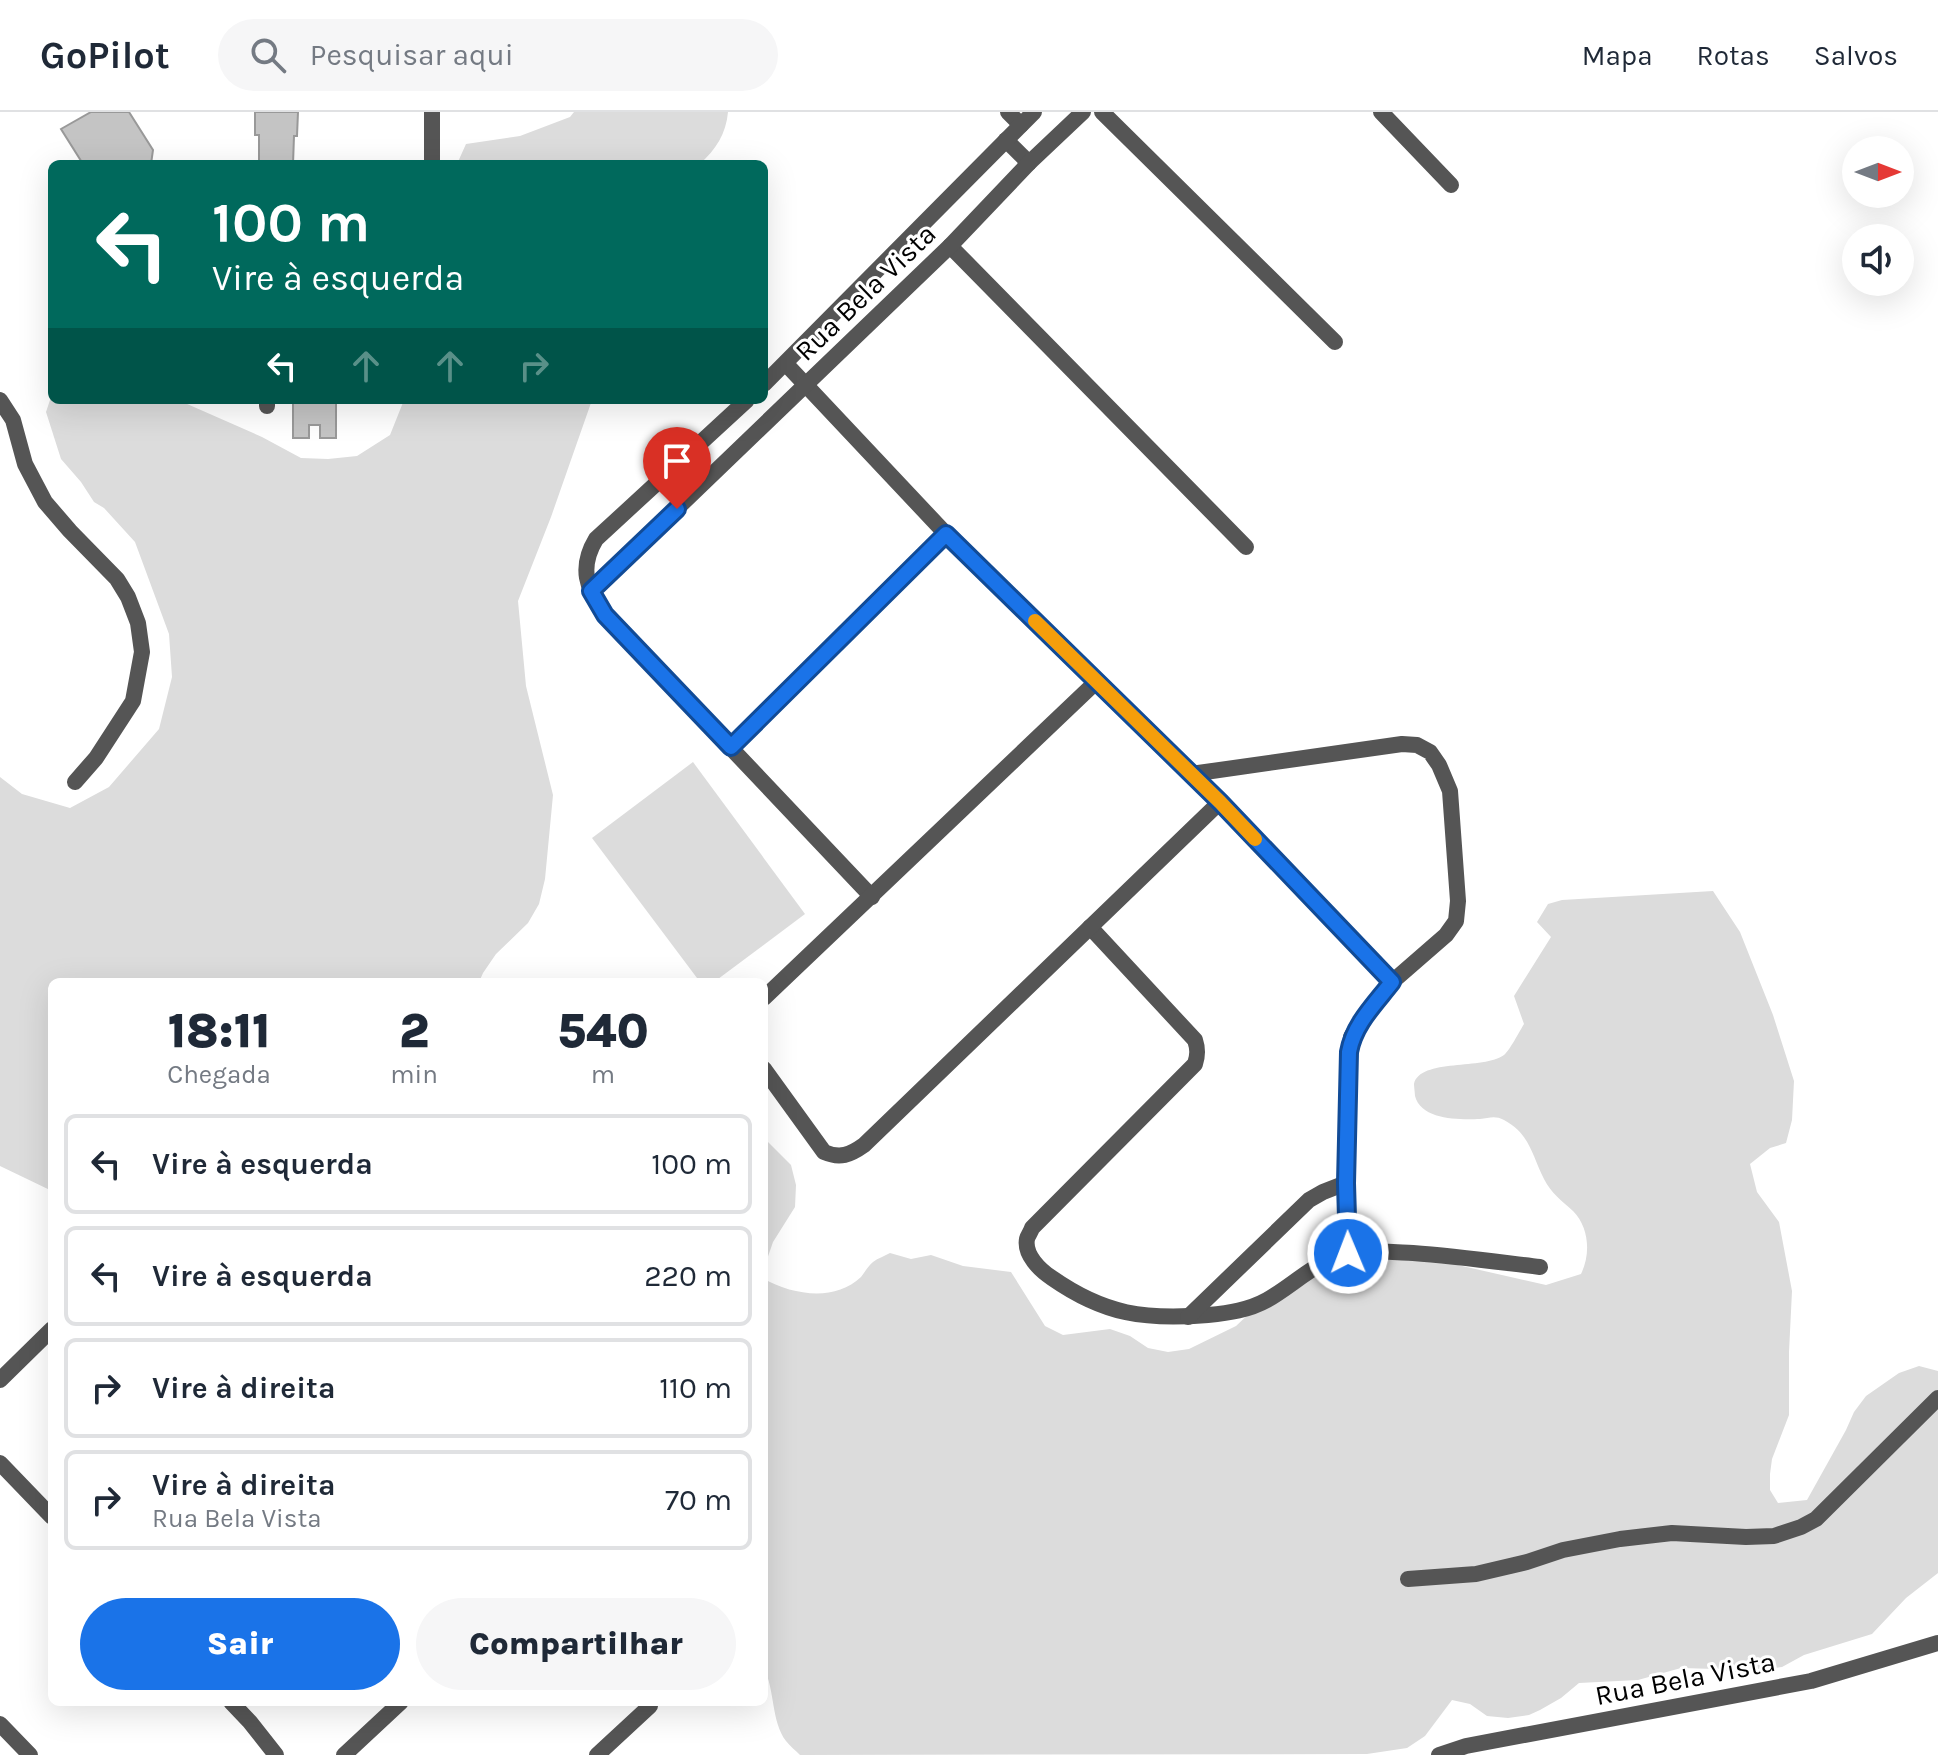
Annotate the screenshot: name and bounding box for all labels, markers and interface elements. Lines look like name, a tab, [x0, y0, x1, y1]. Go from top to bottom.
search box	[218, 19, 778, 91]
text: GoPilot	[40, 33, 170, 78]
icon: search	[246, 33, 290, 77]
text: Pesquisar aqui	[310, 37, 514, 73]
text: Mapa	[1582, 39, 1653, 72]
text: Rotas	[1697, 39, 1770, 72]
text: Salvos	[1814, 39, 1898, 72]
north arrow	[1842, 136, 1914, 208]
map controls	[1842, 136, 1914, 296]
text: 100 m	[212, 190, 370, 255]
icon: left	[80, 192, 184, 296]
street label: Rua Bela Vista	[788, 217, 942, 368]
button: sound	[1842, 224, 1914, 296]
text: Vire à esquerda	[212, 257, 464, 299]
icon: left	[260, 344, 304, 388]
icon: ahead	[344, 344, 388, 388]
icon: ahead	[428, 344, 472, 388]
icon: right	[512, 344, 556, 388]
pin	[643, 427, 711, 509]
icon: arrive	[655, 439, 699, 483]
text: 18:11	[168, 1003, 271, 1059]
text: 2	[399, 1003, 429, 1059]
text: 540	[557, 1003, 649, 1059]
text: Chegada	[167, 1059, 271, 1090]
text: min	[390, 1059, 438, 1090]
text: m	[591, 1059, 615, 1090]
icon: left	[84, 1142, 128, 1186]
text: Vire à esquerda	[152, 1146, 373, 1182]
text: 100 m	[651, 1146, 732, 1182]
position arrow	[1306, 1211, 1390, 1295]
icon: left	[84, 1254, 128, 1298]
text: Vire à esquerda	[152, 1258, 373, 1294]
text: 220 m	[644, 1258, 732, 1294]
icon: right	[84, 1366, 128, 1410]
text: Vire à direita	[152, 1370, 335, 1406]
text: 110 m	[659, 1370, 732, 1406]
text: Vire à direita	[152, 1467, 335, 1503]
icon: right	[84, 1478, 128, 1522]
text: 70 m	[665, 1482, 732, 1518]
text: Rua Bela Vista	[152, 1503, 322, 1534]
button: Sair	[80, 1598, 400, 1690]
button: Compartilhar	[416, 1598, 736, 1690]
street label: Rua Bela Vista	[1592, 1645, 1778, 1712]

